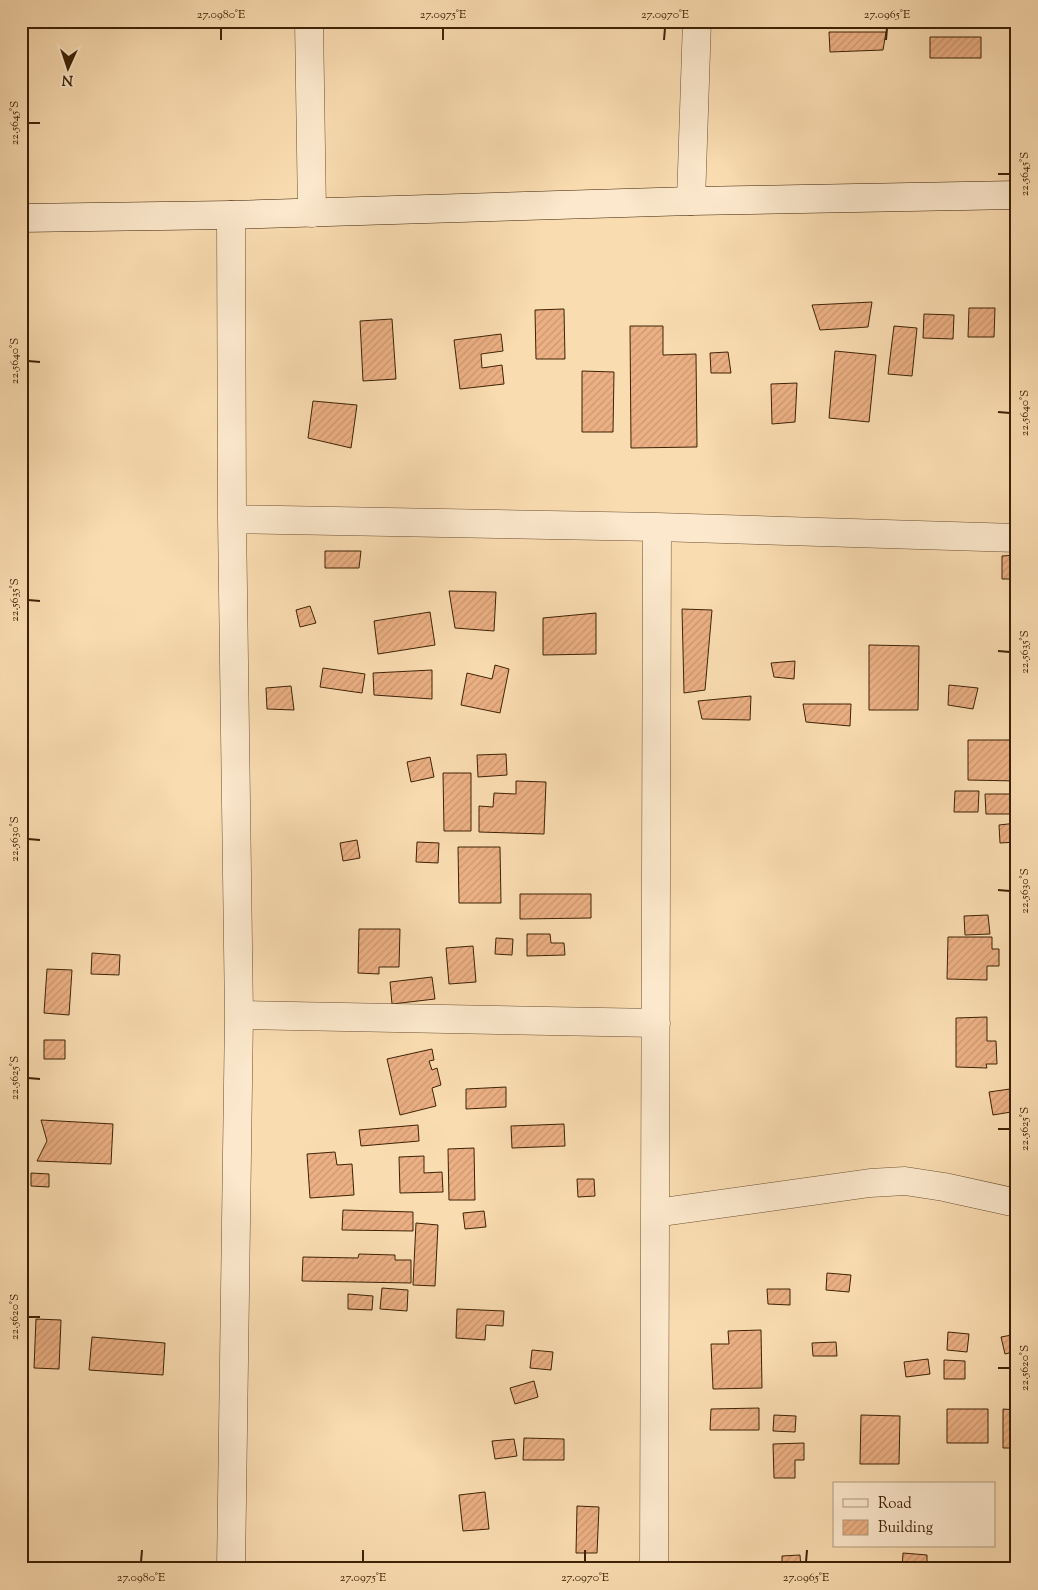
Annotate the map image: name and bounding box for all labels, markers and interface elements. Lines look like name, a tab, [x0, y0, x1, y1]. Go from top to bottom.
text: 27.0980°E	[197, 6, 246, 24]
text: 27.0975°E	[420, 6, 467, 24]
text: 27.0970°E	[641, 6, 690, 24]
text: 27.0965°E	[864, 6, 911, 24]
north arrow	[42, 42, 92, 92]
text: N	[61, 69, 74, 89]
text: 22.5645°S	[6, 101, 24, 145]
text: 22.5645°S	[1016, 152, 1034, 196]
text: 22.5640°S	[6, 338, 24, 384]
text: 22.5640°S	[1016, 390, 1034, 436]
text: 22.5635°S	[6, 578, 24, 622]
text: 22.5635°S	[1016, 630, 1034, 674]
text: 22.5630°S	[6, 816, 24, 862]
text: 22.5630°S	[1016, 868, 1034, 914]
text: 22.5625°S	[6, 1056, 24, 1100]
text: 22.5625°S	[1016, 1107, 1034, 1151]
text: 22.5620°S	[6, 1294, 24, 1340]
text: 22.5620°S	[1016, 1345, 1034, 1391]
legend	[833, 1482, 996, 1548]
text: Road	[878, 1494, 912, 1515]
text: Building	[878, 1518, 933, 1539]
text: 27.0980°E	[117, 1569, 166, 1587]
text: 27.0975°E	[340, 1569, 387, 1587]
text: 27.0970°E	[561, 1569, 610, 1587]
text: 27.0965°E	[783, 1569, 830, 1587]

